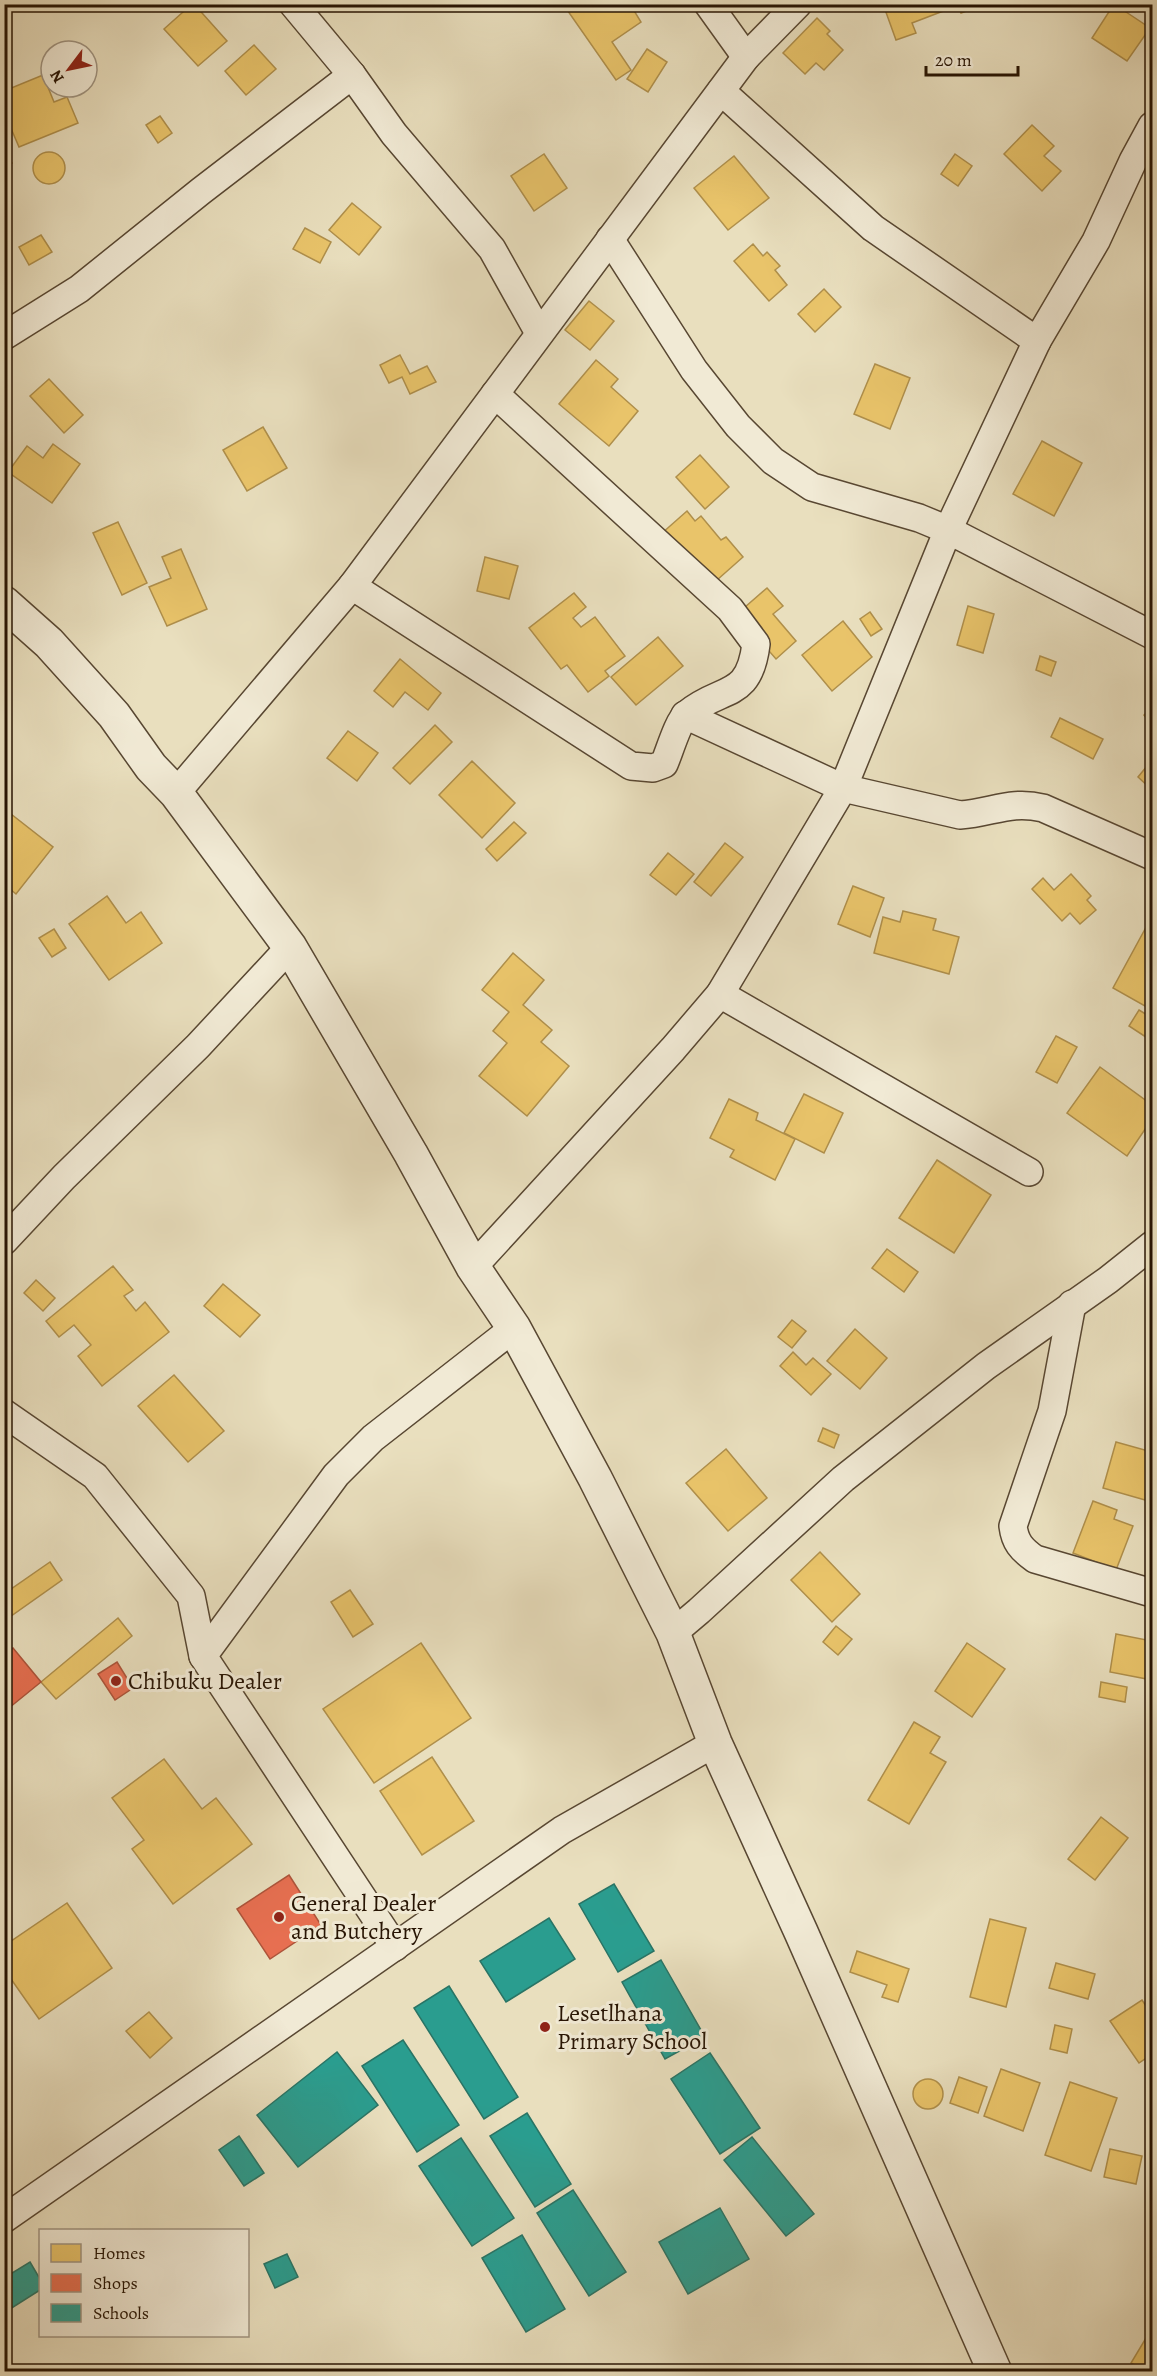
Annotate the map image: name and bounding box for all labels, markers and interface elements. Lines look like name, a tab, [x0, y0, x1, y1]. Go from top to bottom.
north arrow	[39, 39, 99, 99]
scale bar	[926, 39, 1018, 77]
text: 20 m	[935, 48, 972, 72]
text: N	[45, 65, 70, 87]
place label: Chibuku Dealer	[128, 1665, 282, 1697]
marker: Chibuku Dealer	[109, 1674, 123, 1688]
place label: General Dealer and Butchery	[291, 1887, 437, 1947]
marker: General Dealer and Butchery	[272, 1910, 286, 1924]
place label: Lesetlhana Primary School	[557, 1997, 707, 2057]
marker: Lesetlhana Primary School	[538, 2020, 552, 2034]
legend	[39, 2229, 249, 2337]
text: Homes	[93, 2241, 145, 2265]
text: Shops	[93, 2271, 138, 2295]
text: Schools	[93, 2301, 149, 2325]

